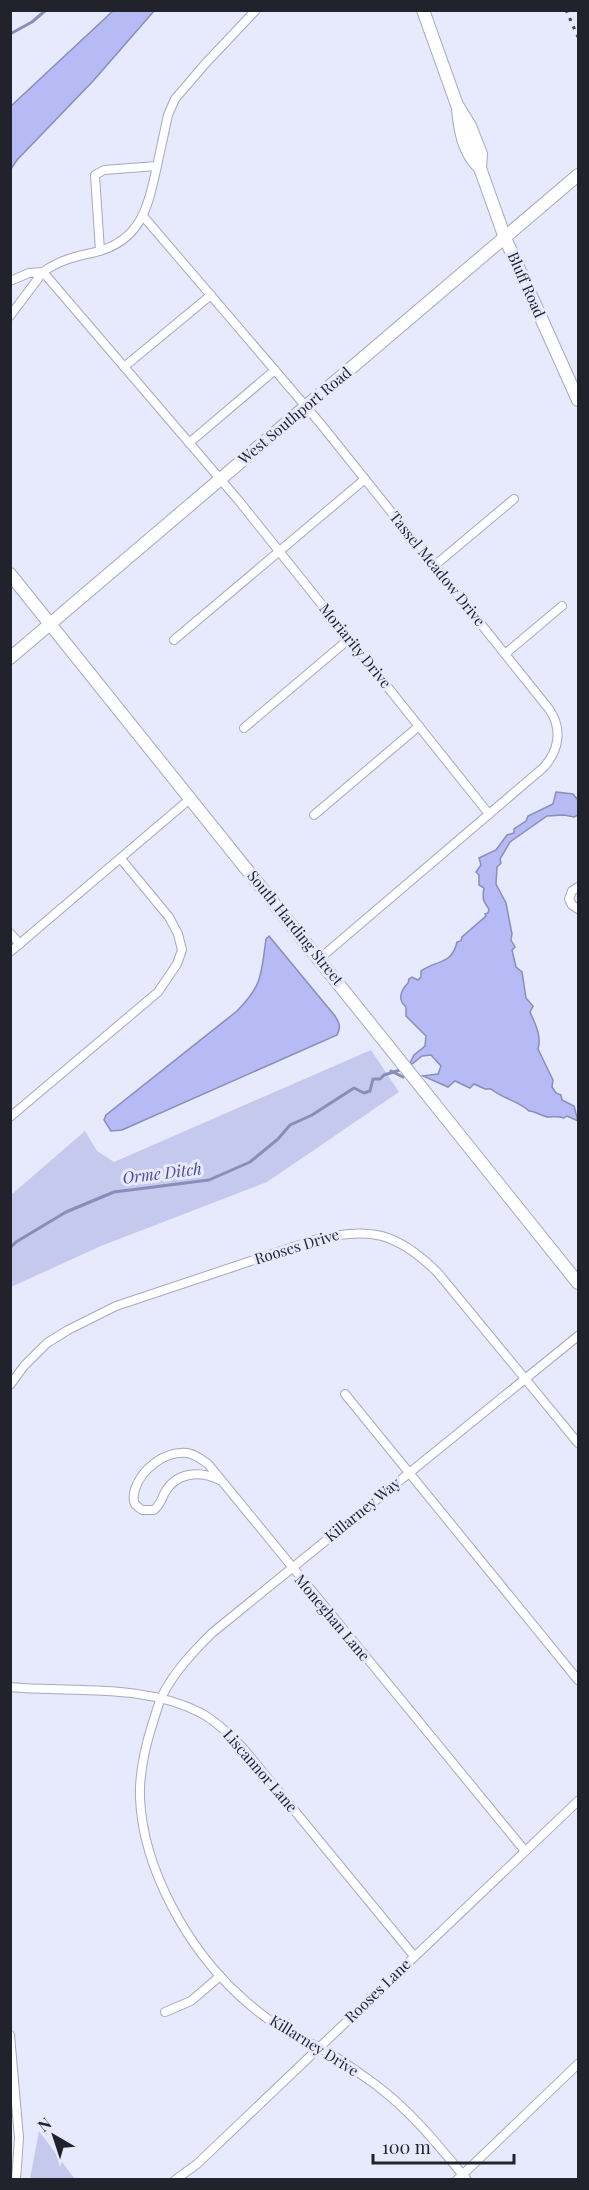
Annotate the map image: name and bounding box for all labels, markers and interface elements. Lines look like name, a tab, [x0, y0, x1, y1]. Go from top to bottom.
street label: Bluff Road	[504, 249, 550, 321]
street label: West Southport Road	[233, 362, 355, 469]
street label: Tassel Meadow Drive	[385, 507, 490, 630]
street label: Moriarity Drive	[315, 599, 396, 692]
street label: South Harding Street	[243, 866, 349, 989]
water label: Orme Ditch	[121, 1157, 203, 1188]
street label: Rooses Drive	[252, 1224, 342, 1268]
street label: Killarney Way	[321, 1472, 405, 1546]
street label: Moneghan Lane	[291, 1570, 375, 1665]
street label: Liscannor Lane	[219, 1725, 302, 1816]
street label: Rooses Lane	[340, 1954, 414, 2027]
street label: Killarney Drive	[266, 2010, 363, 2080]
north arrow	[24, 2106, 84, 2166]
text: N	[33, 2112, 56, 2136]
scale bar	[373, 2127, 514, 2165]
text: 100 m	[382, 2135, 431, 2159]

